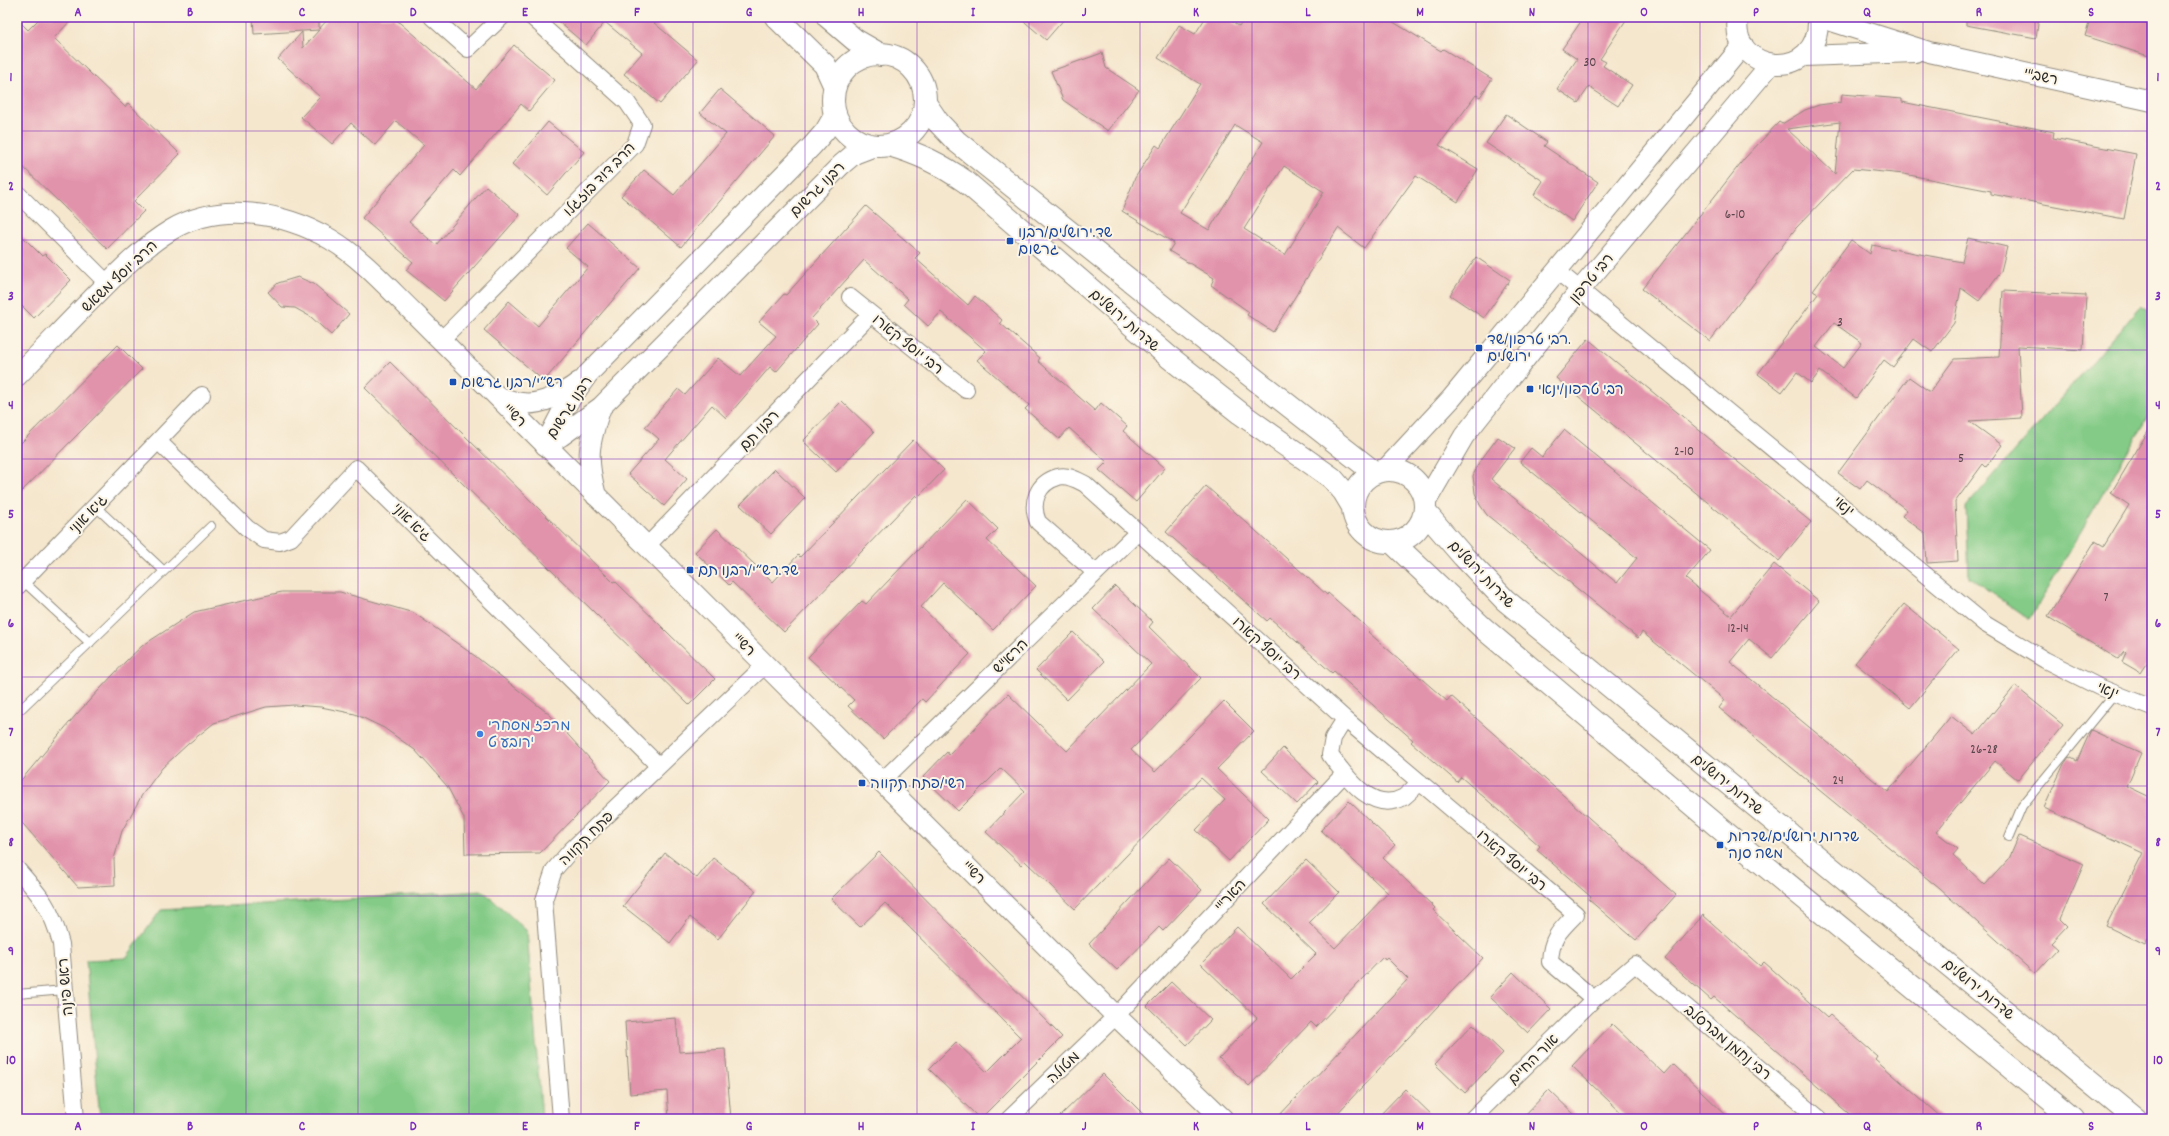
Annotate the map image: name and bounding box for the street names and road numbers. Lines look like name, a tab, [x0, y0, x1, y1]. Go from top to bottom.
street label: רשב"י	[2021, 63, 2060, 93]
street label: הרב דוד בוזגלו	[559, 138, 642, 222]
street label: רבנו גרשום	[786, 158, 851, 223]
street label: הרב יוסף משאש	[77, 236, 163, 319]
street label: רבי טרפון	[1565, 249, 1620, 309]
street label: שדרות ירושלים	[1084, 285, 1164, 358]
street label: רבי יוסף קארו	[866, 310, 947, 381]
street label: רבנו גרשום	[542, 372, 599, 444]
street label: רש"י	[497, 399, 531, 433]
street label: רבנו תם	[735, 406, 786, 457]
street label: גיא אוני	[65, 491, 114, 540]
street label: ינאי	[1827, 492, 1858, 523]
street label: גיא אוני	[386, 499, 435, 548]
street label: שדרות ירושלים	[1442, 536, 1519, 614]
street label: רבי יוסף קארו	[1226, 613, 1305, 686]
street label: רש"י	[726, 628, 760, 662]
street label: הרא"ש	[988, 635, 1034, 680]
street label: ינאי	[2093, 678, 2121, 706]
street label: שדרות ירושלים	[1686, 750, 1768, 822]
street label: פתח תקווה	[555, 807, 620, 872]
street label: רבי יוסף קארו	[1471, 826, 1551, 898]
street label: רש"י	[956, 856, 990, 890]
street label: האר"י	[1210, 875, 1252, 918]
street label: שדרות ירושלים	[1937, 955, 2019, 1027]
street label: ראש פינה	[54, 957, 80, 1017]
street label: רבי נחמן מברסלב	[1678, 1001, 1775, 1087]
street label: אור החיים	[1504, 1030, 1565, 1091]
street label: מטולה	[1043, 1047, 1086, 1090]

